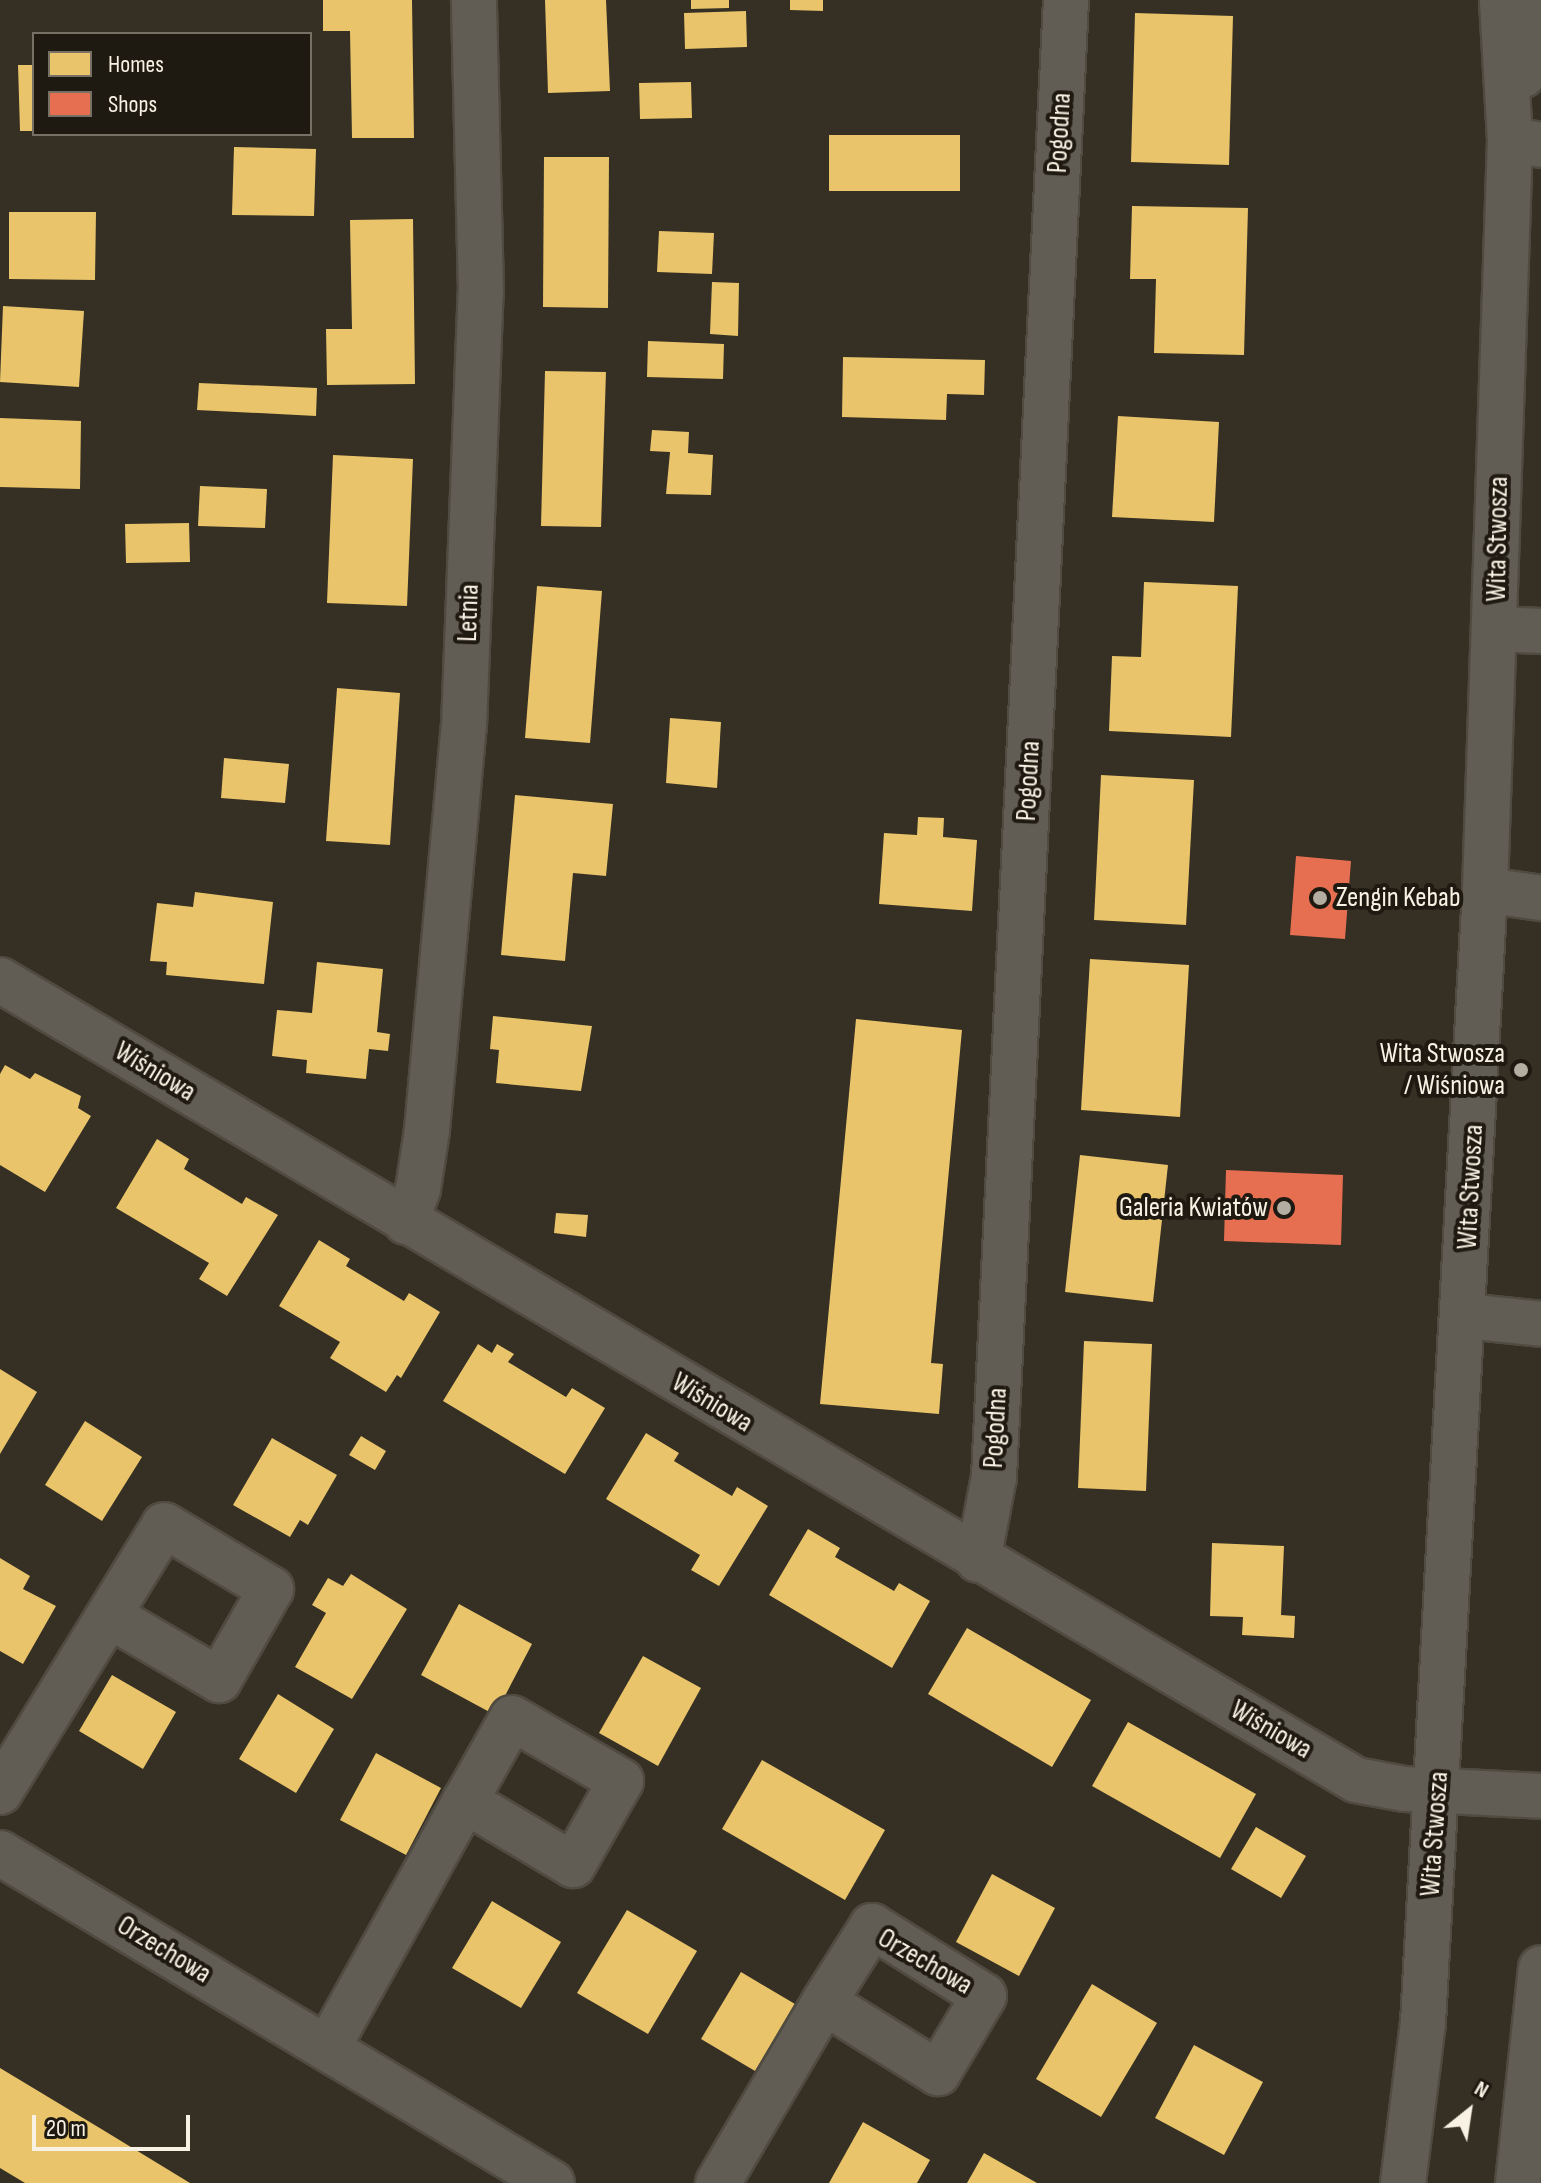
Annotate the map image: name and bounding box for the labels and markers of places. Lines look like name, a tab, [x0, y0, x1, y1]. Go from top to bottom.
place label: Zengin Kebab	[1336, 881, 1461, 915]
marker: Zengin Kebab	[1311, 889, 1329, 907]
place label: Wita Stwosza / Wiśniowa	[1380, 1037, 1505, 1103]
marker: Wita Stwosza / Wiśniowa	[1512, 1061, 1530, 1079]
place label: Galeria Kwiatów	[1119, 1191, 1268, 1225]
marker: Galeria Kwiatów	[1275, 1199, 1293, 1217]

